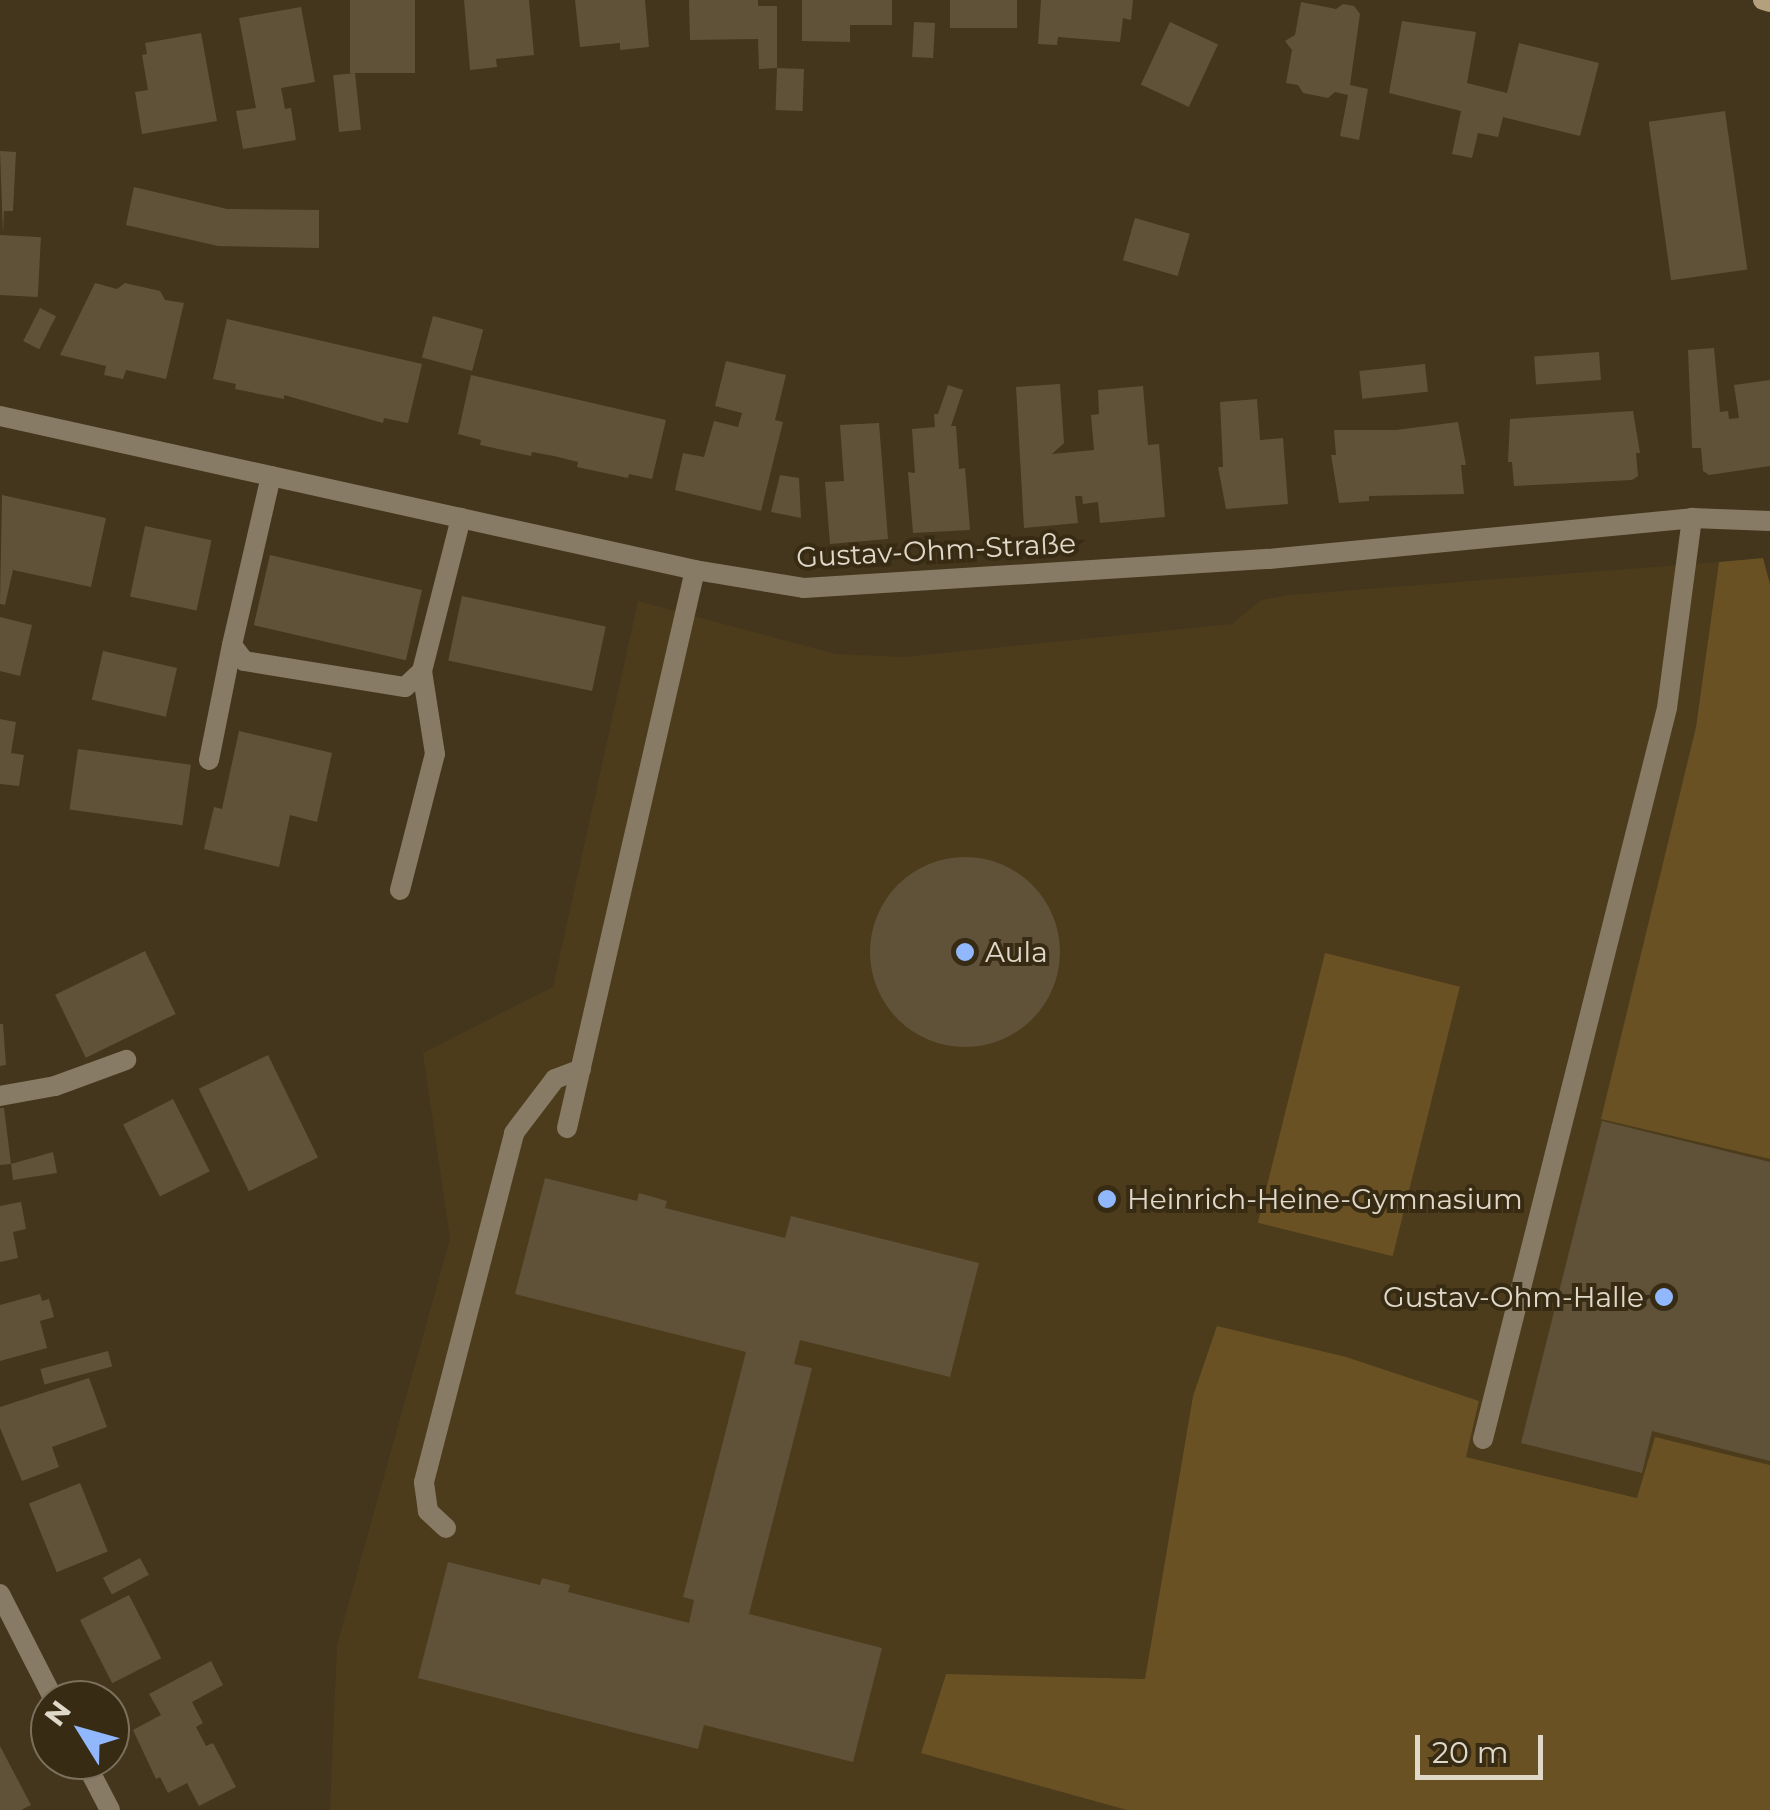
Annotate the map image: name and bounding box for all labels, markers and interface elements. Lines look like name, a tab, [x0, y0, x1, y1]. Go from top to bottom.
street label: Gustav-Ohm-Straße	[795, 526, 1077, 574]
place label: Aula	[985, 935, 1048, 969]
marker: Aula	[954, 941, 976, 963]
place label: Heinrich-Heine-Gymnasium	[1127, 1182, 1523, 1216]
marker: Heinrich-Heine-Gymnasium	[1096, 1188, 1118, 1210]
place label: Gustav-Ohm-Halle	[1383, 1280, 1644, 1314]
marker: Gustav-Ohm-Halle	[1653, 1286, 1675, 1308]
north arrow	[30, 1680, 130, 1780]
text: N	[37, 1694, 78, 1732]
scale bar	[1420, 1715, 1548, 1777]
text: 20 m	[1432, 1734, 1509, 1771]

